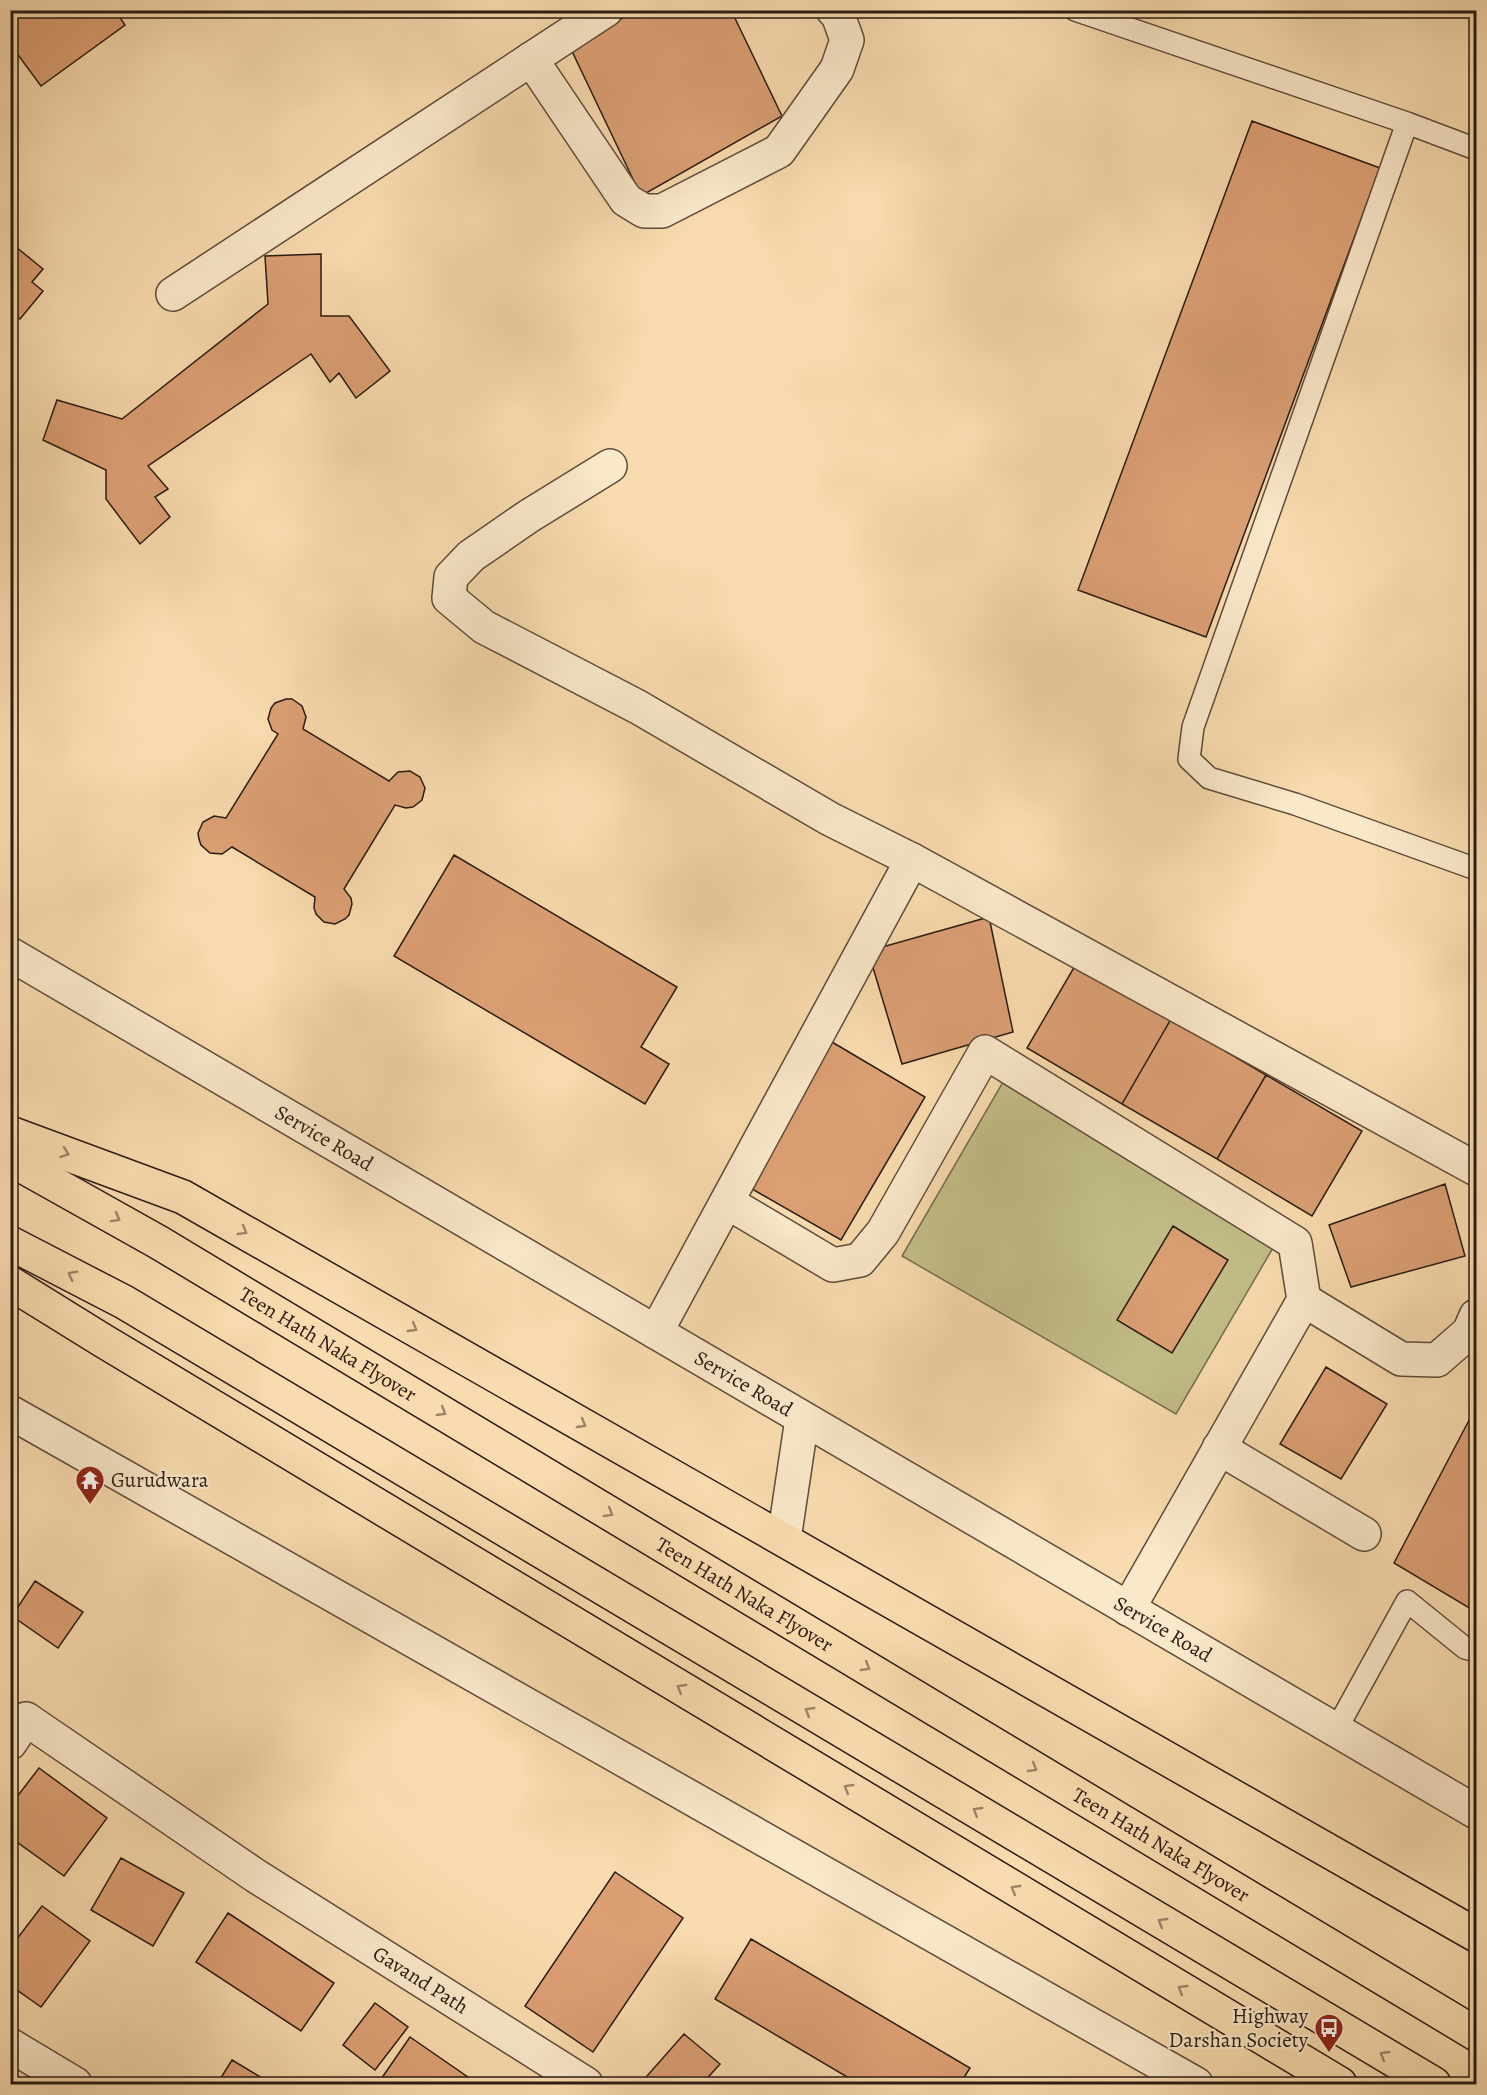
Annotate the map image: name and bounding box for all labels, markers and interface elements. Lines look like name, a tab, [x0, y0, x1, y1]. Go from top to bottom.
street label: Service Road	[270, 1098, 379, 1178]
one-way arrow	[59, 1146, 70, 1158]
one-way arrow	[110, 1211, 120, 1223]
one-way arrow	[237, 1224, 248, 1235]
one-way arrow	[68, 1271, 79, 1282]
street label: Teen Hath Naka Flyover	[234, 1280, 422, 1408]
one-way arrow	[407, 1320, 417, 1332]
street label: Service Road	[689, 1344, 799, 1424]
one-way arrow	[436, 1405, 446, 1417]
one-way arrow	[576, 1417, 586, 1428]
temple icon: Gurudwara	[74, 1464, 106, 1506]
place label: Gurudwara	[111, 1466, 209, 1494]
one-way arrow	[603, 1505, 613, 1517]
street label: Teen Hath Naka Flyover	[651, 1530, 838, 1659]
street label: Service Road	[1109, 1589, 1218, 1669]
one-way arrow	[860, 1660, 870, 1672]
one-way arrow	[677, 1684, 687, 1695]
one-way arrow	[805, 1707, 815, 1719]
one-way arrow	[1027, 1760, 1037, 1772]
street label: Teen Hath Naka Flyover	[1067, 1781, 1255, 1909]
one-way arrow	[844, 1784, 854, 1796]
one-way arrow	[973, 1807, 983, 1819]
one-way arrow	[1011, 1885, 1021, 1896]
one-way arrow	[1158, 1918, 1168, 1930]
street label: Gavand Path	[368, 1939, 474, 2020]
one-way arrow	[1178, 1985, 1188, 1997]
place label: Highway Darshan Society	[1169, 2002, 1309, 2054]
bus stop icon: Highway Darshan Society	[1313, 2012, 1345, 2054]
one-way arrow	[1380, 2050, 1390, 2062]

